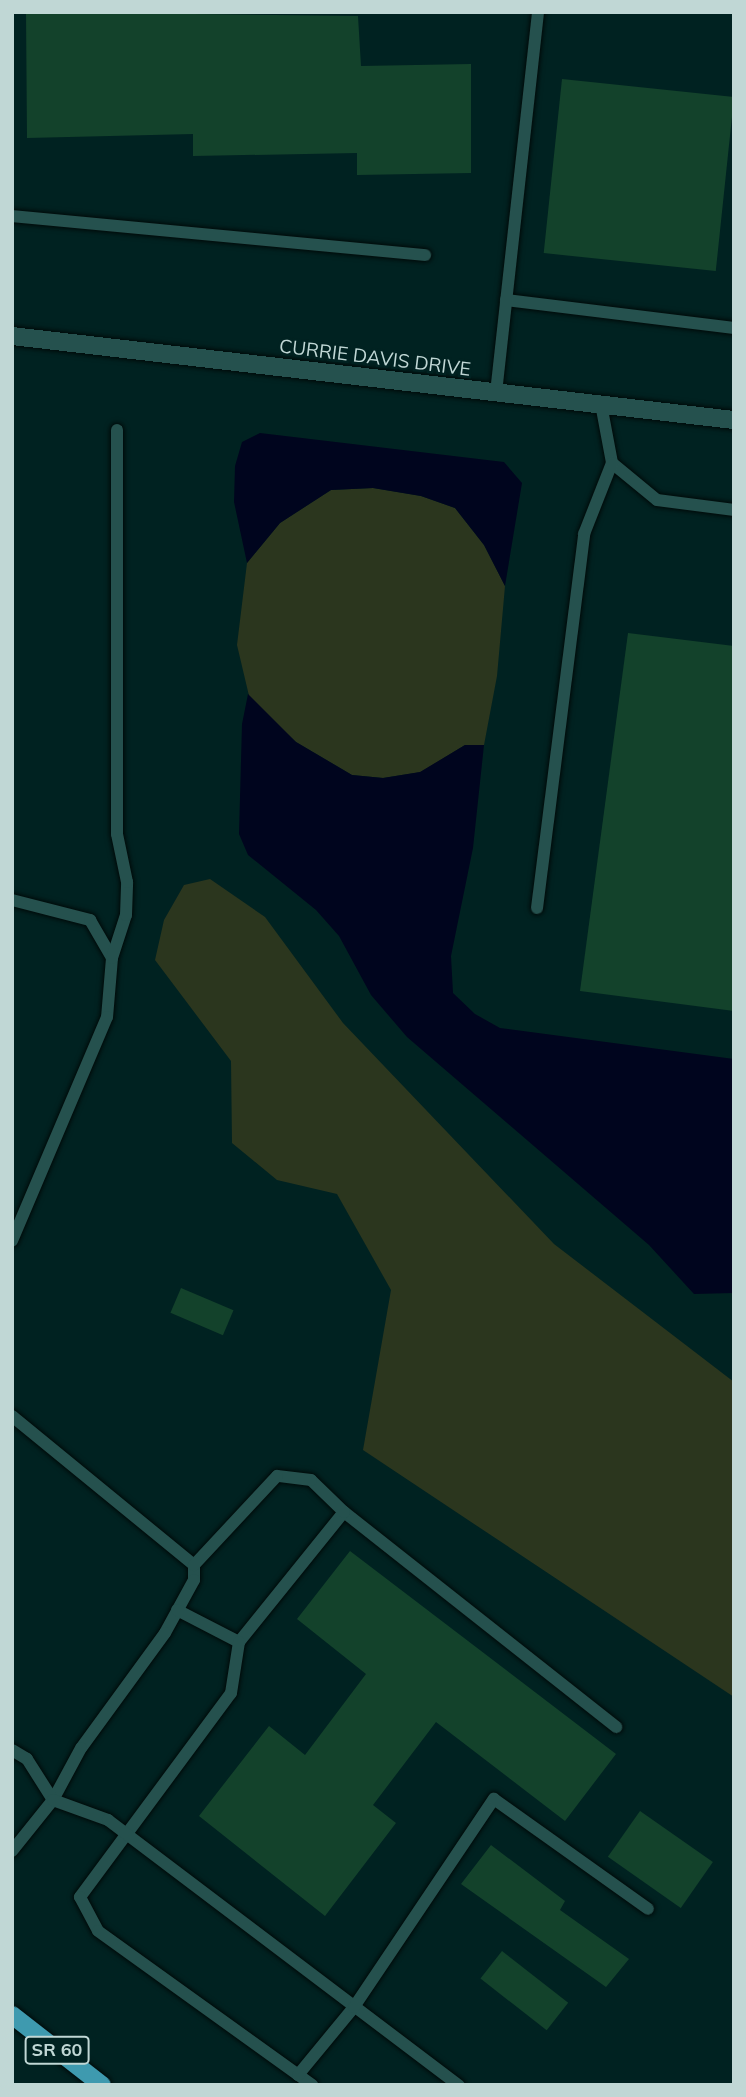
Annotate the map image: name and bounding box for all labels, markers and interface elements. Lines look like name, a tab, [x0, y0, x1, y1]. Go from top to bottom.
street label: CURRIE DAVIS DRIVE	[278, 335, 472, 381]
road number: SR 60	[24, 2036, 90, 2064]

